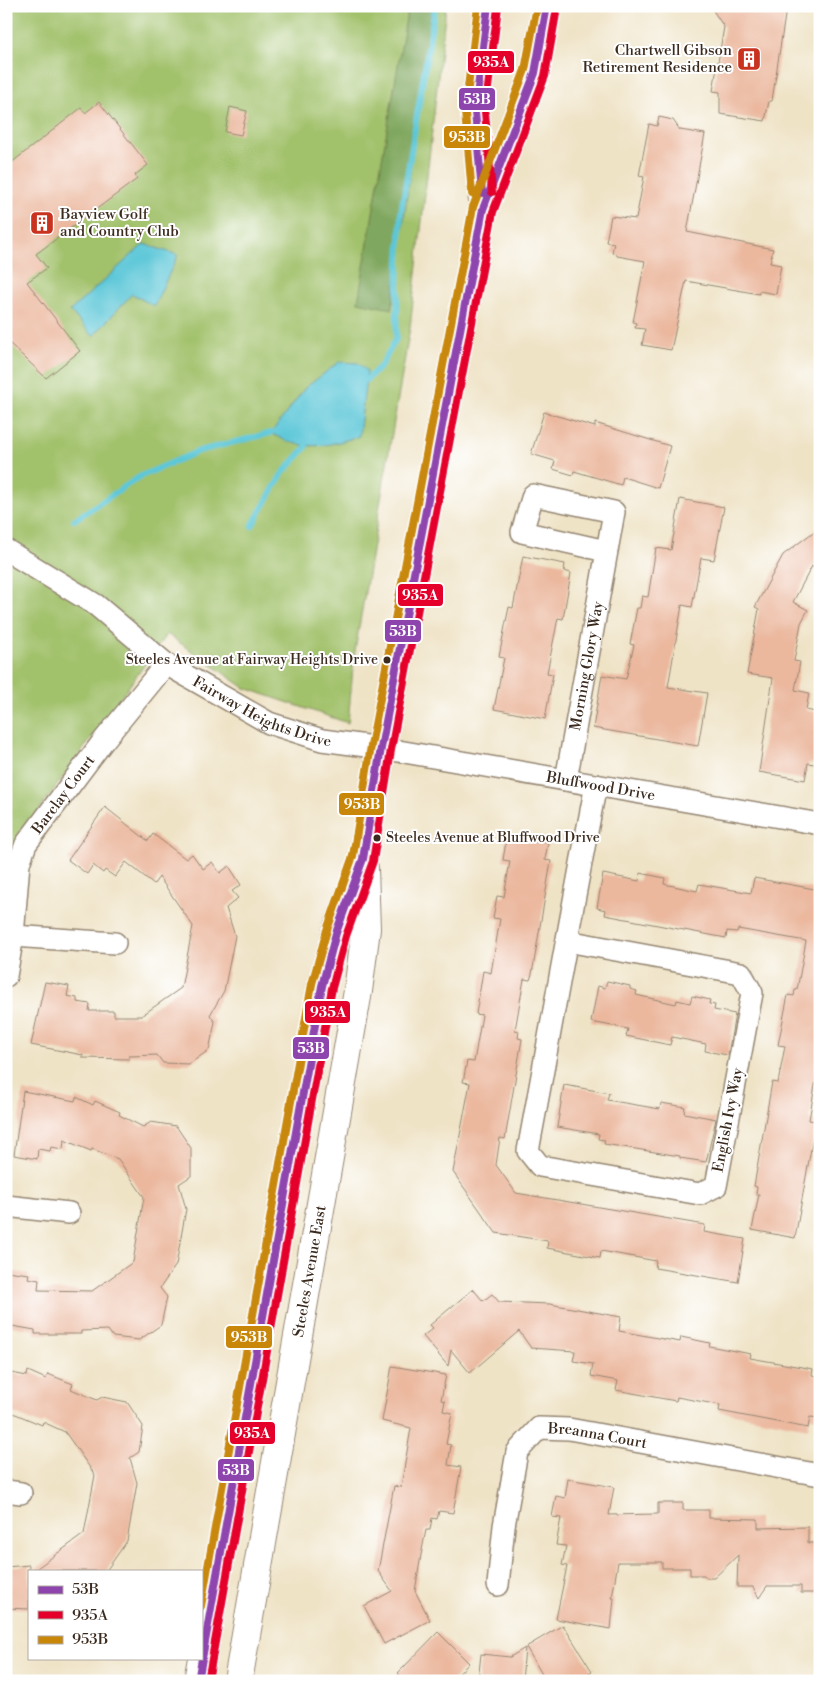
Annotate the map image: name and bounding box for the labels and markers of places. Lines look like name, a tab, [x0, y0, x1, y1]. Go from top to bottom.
place label: Chartwell Gibson Retirement Residence	[582, 41, 732, 77]
building icon: Chartwell Gibson Retirement Residence	[736, 46, 762, 72]
place label: Bayview Golf and Country Club	[59, 205, 179, 241]
building icon: Bayview Golf and Country Club	[29, 210, 55, 236]
place label: Steeles Avenue at Fairway Heights Drive	[126, 651, 378, 669]
marker: Steeles Avenue at Fairway Heights Drive	[382, 655, 392, 665]
place label: Steeles Avenue at Bluffwood Drive	[386, 829, 600, 847]
marker: Steeles Avenue at Bluffwood Drive	[372, 833, 382, 843]

